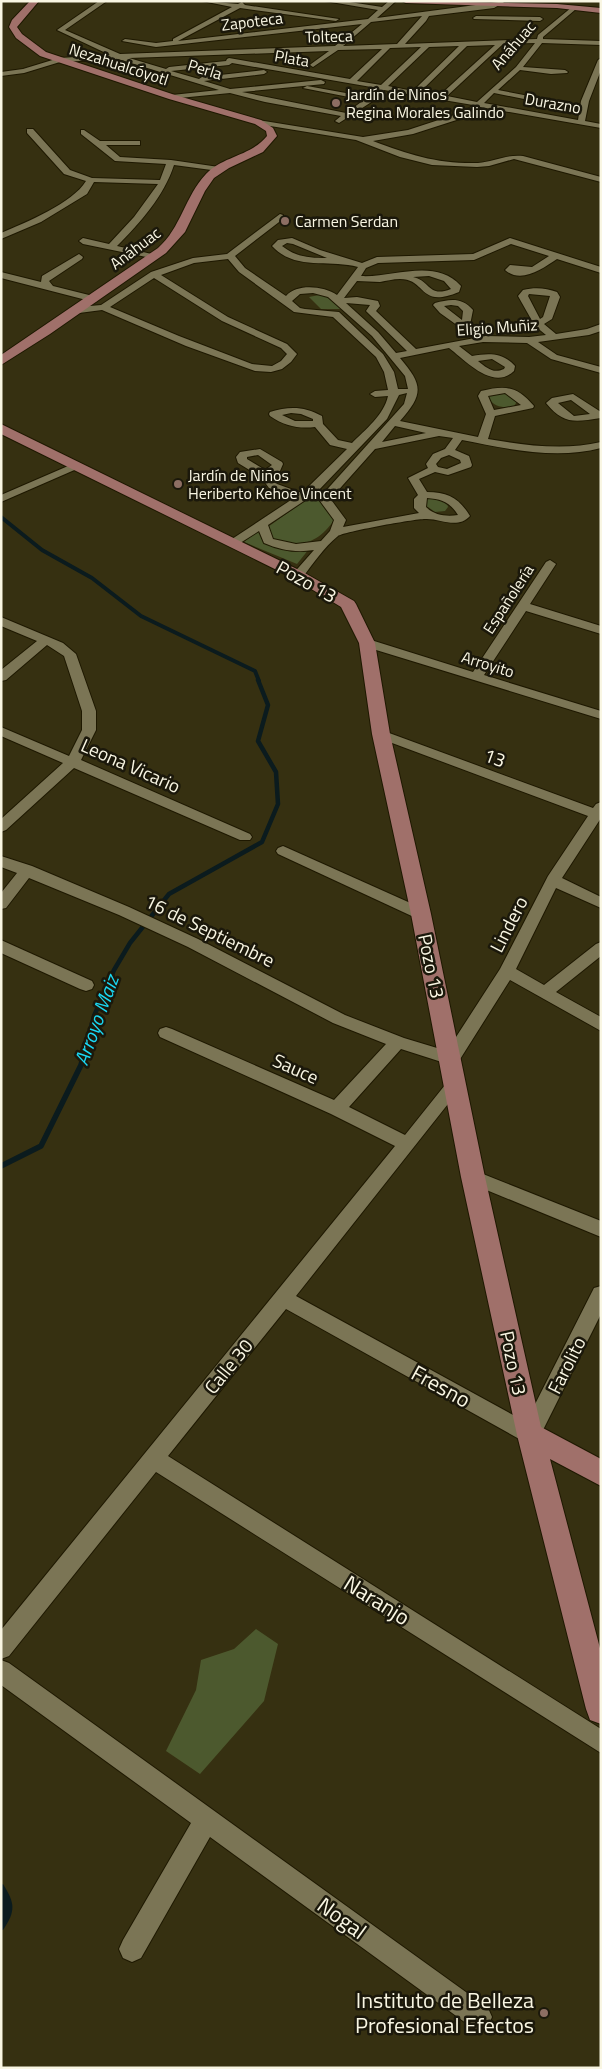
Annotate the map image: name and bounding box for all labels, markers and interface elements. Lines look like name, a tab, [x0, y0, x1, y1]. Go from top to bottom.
street label: Zapoteca	[220, 5, 284, 37]
street label: Anáhuac	[485, 15, 541, 75]
street label: Tolteca	[305, 23, 353, 49]
street label: Nezahualcóyotl	[66, 37, 172, 91]
street label: Plata	[273, 43, 311, 73]
street label: Perla	[185, 52, 225, 86]
place label: Jardín de Niños Regina Morales Galindo	[346, 82, 504, 124]
street label: Durazno	[523, 86, 583, 120]
marker: Jardín de Niños Regina Morales Galindo	[330, 97, 342, 109]
place label: Carmen Serdan	[295, 209, 398, 233]
marker: Carmen Serdan	[279, 215, 291, 227]
street label: Anáhuac	[105, 221, 165, 275]
street label: Eligio Muñiz	[456, 312, 538, 342]
place label: Jardín de Niños Heriberto Kehoe Vincent	[188, 463, 352, 505]
marker: Jardín de Niños Heriberto Kehoe Vincent	[172, 478, 184, 490]
street label: Pozo 13	[271, 553, 343, 609]
street label: Españolería	[477, 560, 539, 638]
street label: Arroyito	[459, 645, 517, 683]
street label: Leona Vicario	[77, 730, 185, 800]
street label: 13	[480, 740, 510, 774]
street label: 16 de Septiembre	[140, 886, 280, 974]
street label: Lindero	[482, 891, 534, 957]
street label: Pozo 13	[411, 931, 453, 1001]
water label: Arroyo Maiz	[65, 969, 127, 1070]
street label: Sauce	[268, 1045, 324, 1091]
street label: Pozo 13	[493, 1328, 535, 1398]
street label: Farolito	[539, 1331, 593, 1399]
street label: Calle 30	[197, 1332, 259, 1400]
street label: Fresno	[405, 1356, 477, 1416]
street label: Naranjo	[337, 1566, 417, 1634]
street label: Nogal	[310, 1888, 374, 1948]
place label: Instituto de Belleza Profesional Efectos	[355, 1983, 534, 2042]
marker: Instituto de Belleza Profesional Efectos	[538, 2007, 550, 2019]

